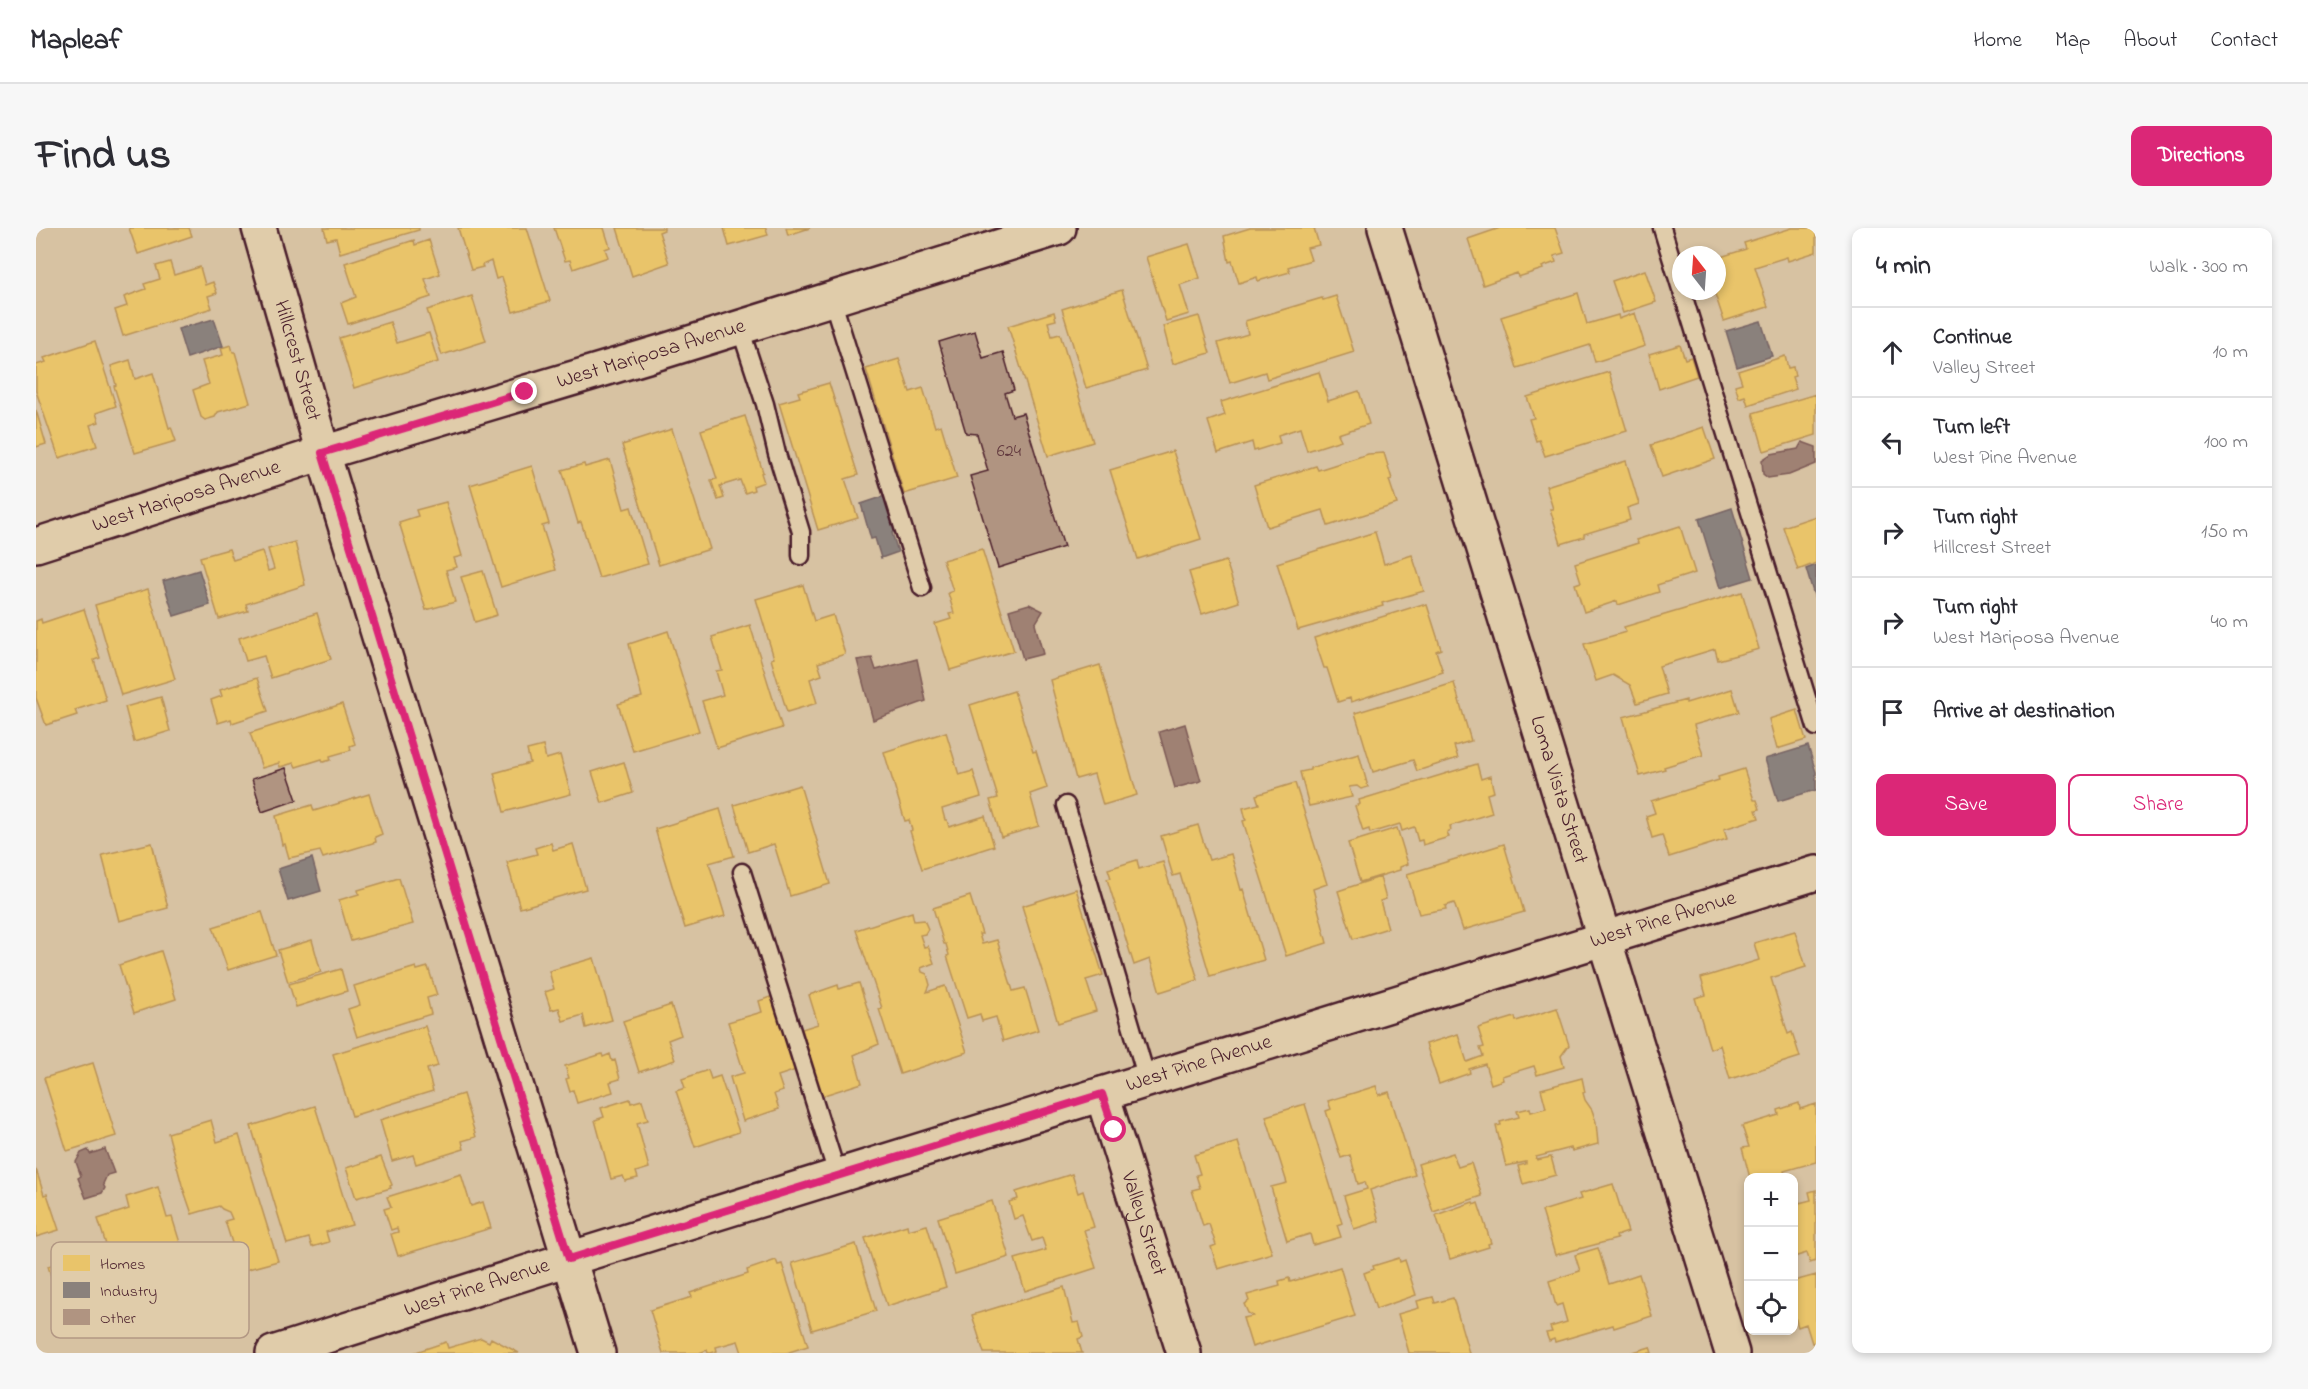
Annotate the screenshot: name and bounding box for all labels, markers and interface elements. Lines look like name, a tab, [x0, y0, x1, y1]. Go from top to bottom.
text: Mapleaf	[30, 21, 122, 62]
text: Home	[1973, 26, 2022, 56]
text: Map	[2055, 26, 2090, 56]
text: About	[2123, 26, 2177, 56]
text: Contact	[2210, 26, 2278, 56]
text: Find us	[36, 126, 171, 187]
button: Directions	[2131, 126, 2272, 186]
north arrow	[1672, 246, 1726, 300]
text: 4 min	[1876, 248, 1931, 286]
text: Walk · 300 m	[2149, 253, 2248, 282]
street label: Hillcrest Street	[265, 297, 328, 425]
street label: West Mariposa Avenue	[553, 311, 750, 397]
text: Continue	[1933, 322, 2012, 354]
icon: ahead	[1876, 336, 1909, 369]
text: 10 m	[2212, 338, 2248, 367]
text: Valley Street	[1933, 354, 2035, 383]
route end	[511, 378, 537, 404]
text: Turn left	[1933, 412, 2010, 444]
icon: left	[1876, 426, 1909, 459]
text: 100 m	[2204, 428, 2248, 457]
house number: 624	[997, 439, 1022, 465]
text: West Pine Avenue	[1933, 444, 2077, 473]
street label: West Mariposa Avenue	[89, 452, 285, 541]
text: Turn right	[1933, 502, 2018, 534]
icon: right	[1876, 516, 1909, 549]
text: 150 m	[2201, 518, 2248, 547]
text: Hillcrest Street	[1933, 534, 2051, 563]
text: Turn right	[1933, 592, 2018, 624]
icon: right	[1876, 606, 1909, 639]
text: 40 m	[2211, 608, 2248, 637]
text: West Mariposa Avenue	[1933, 624, 2119, 653]
icon: arrive	[1876, 696, 1909, 729]
text: Arrive at destination	[1933, 696, 2115, 728]
street label: Loma Vista Street	[1521, 712, 1595, 868]
button: Save	[1876, 774, 2056, 836]
button: Share	[2068, 774, 2248, 836]
street label: West Pine Avenue	[1587, 883, 1740, 957]
street label: West Pine Avenue	[1122, 1027, 1276, 1101]
route start	[1100, 1116, 1126, 1142]
street label: Valley Street	[1112, 1167, 1174, 1279]
map controls	[1744, 1173, 1798, 1335]
button: +	[1744, 1173, 1798, 1227]
button: −	[1744, 1227, 1798, 1281]
legend	[51, 1242, 249, 1338]
street label: West Pine Avenue	[400, 1251, 554, 1325]
text: Homes	[100, 1253, 145, 1277]
text: Industry	[100, 1280, 157, 1304]
button: locate	[1744, 1281, 1798, 1335]
text: Other	[100, 1307, 136, 1331]

